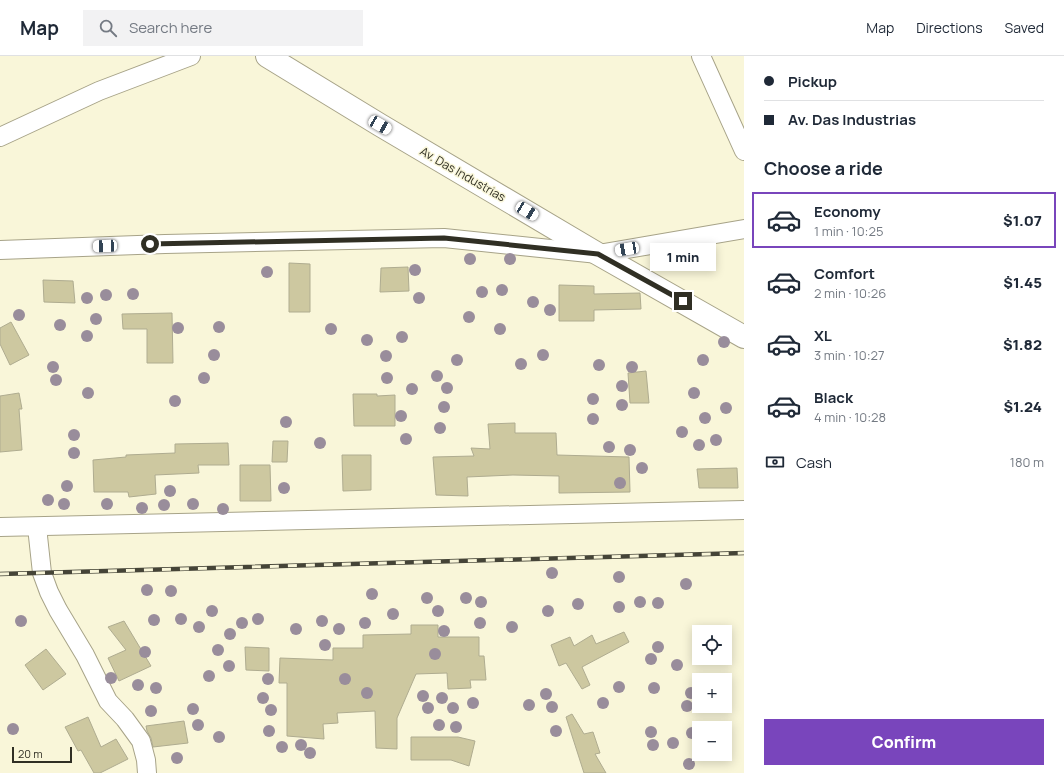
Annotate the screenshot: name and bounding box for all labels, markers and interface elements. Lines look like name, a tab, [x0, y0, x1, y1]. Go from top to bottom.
search box	[83, 10, 363, 46]
text: Map	[20, 15, 59, 41]
icon: search	[97, 17, 119, 39]
text: Search here	[129, 17, 212, 38]
text: Map	[866, 18, 894, 37]
text: Directions	[916, 18, 983, 37]
text: Saved	[1005, 18, 1044, 37]
text: Pickup	[788, 71, 837, 92]
text: Av. Das Industrias	[788, 109, 916, 130]
car	[367, 114, 393, 136]
street label: Av. Das Industrias	[417, 143, 509, 205]
text: Choose a ride	[764, 156, 883, 180]
car	[514, 200, 540, 222]
text: Economy	[814, 201, 881, 222]
icon: car	[766, 202, 802, 238]
text: $1.07	[1003, 210, 1042, 231]
text: 1 min · 10:25	[814, 222, 883, 240]
route start	[141, 235, 159, 253]
car	[93, 240, 117, 252]
car	[614, 241, 640, 257]
callout: 1 min	[650, 243, 716, 271]
text: 1 min	[667, 248, 699, 266]
text: Comfort	[814, 263, 875, 284]
icon: car	[766, 264, 802, 300]
text: $1.45	[1003, 272, 1042, 293]
text: 2 min · 10:26	[814, 284, 886, 302]
route end	[674, 292, 692, 310]
text: XL	[814, 325, 832, 346]
icon: car	[766, 326, 802, 362]
text: $1.82	[1003, 334, 1042, 355]
text: 3 min · 10:27	[814, 346, 885, 364]
text: Black	[814, 387, 853, 408]
icon: car	[766, 388, 802, 424]
text: $1.24	[1003, 396, 1042, 417]
text: 4 min · 10:28	[814, 408, 886, 426]
icon: cash	[764, 451, 786, 473]
text: Cash	[796, 452, 832, 473]
text: 180 m	[1010, 453, 1044, 471]
map controls	[692, 625, 732, 761]
button: locate	[692, 625, 732, 665]
button: +	[692, 673, 732, 713]
button: Confirm	[764, 719, 1044, 765]
button: −	[692, 721, 732, 761]
scale bar	[12, 745, 72, 764]
text: 20 m	[18, 746, 43, 761]

